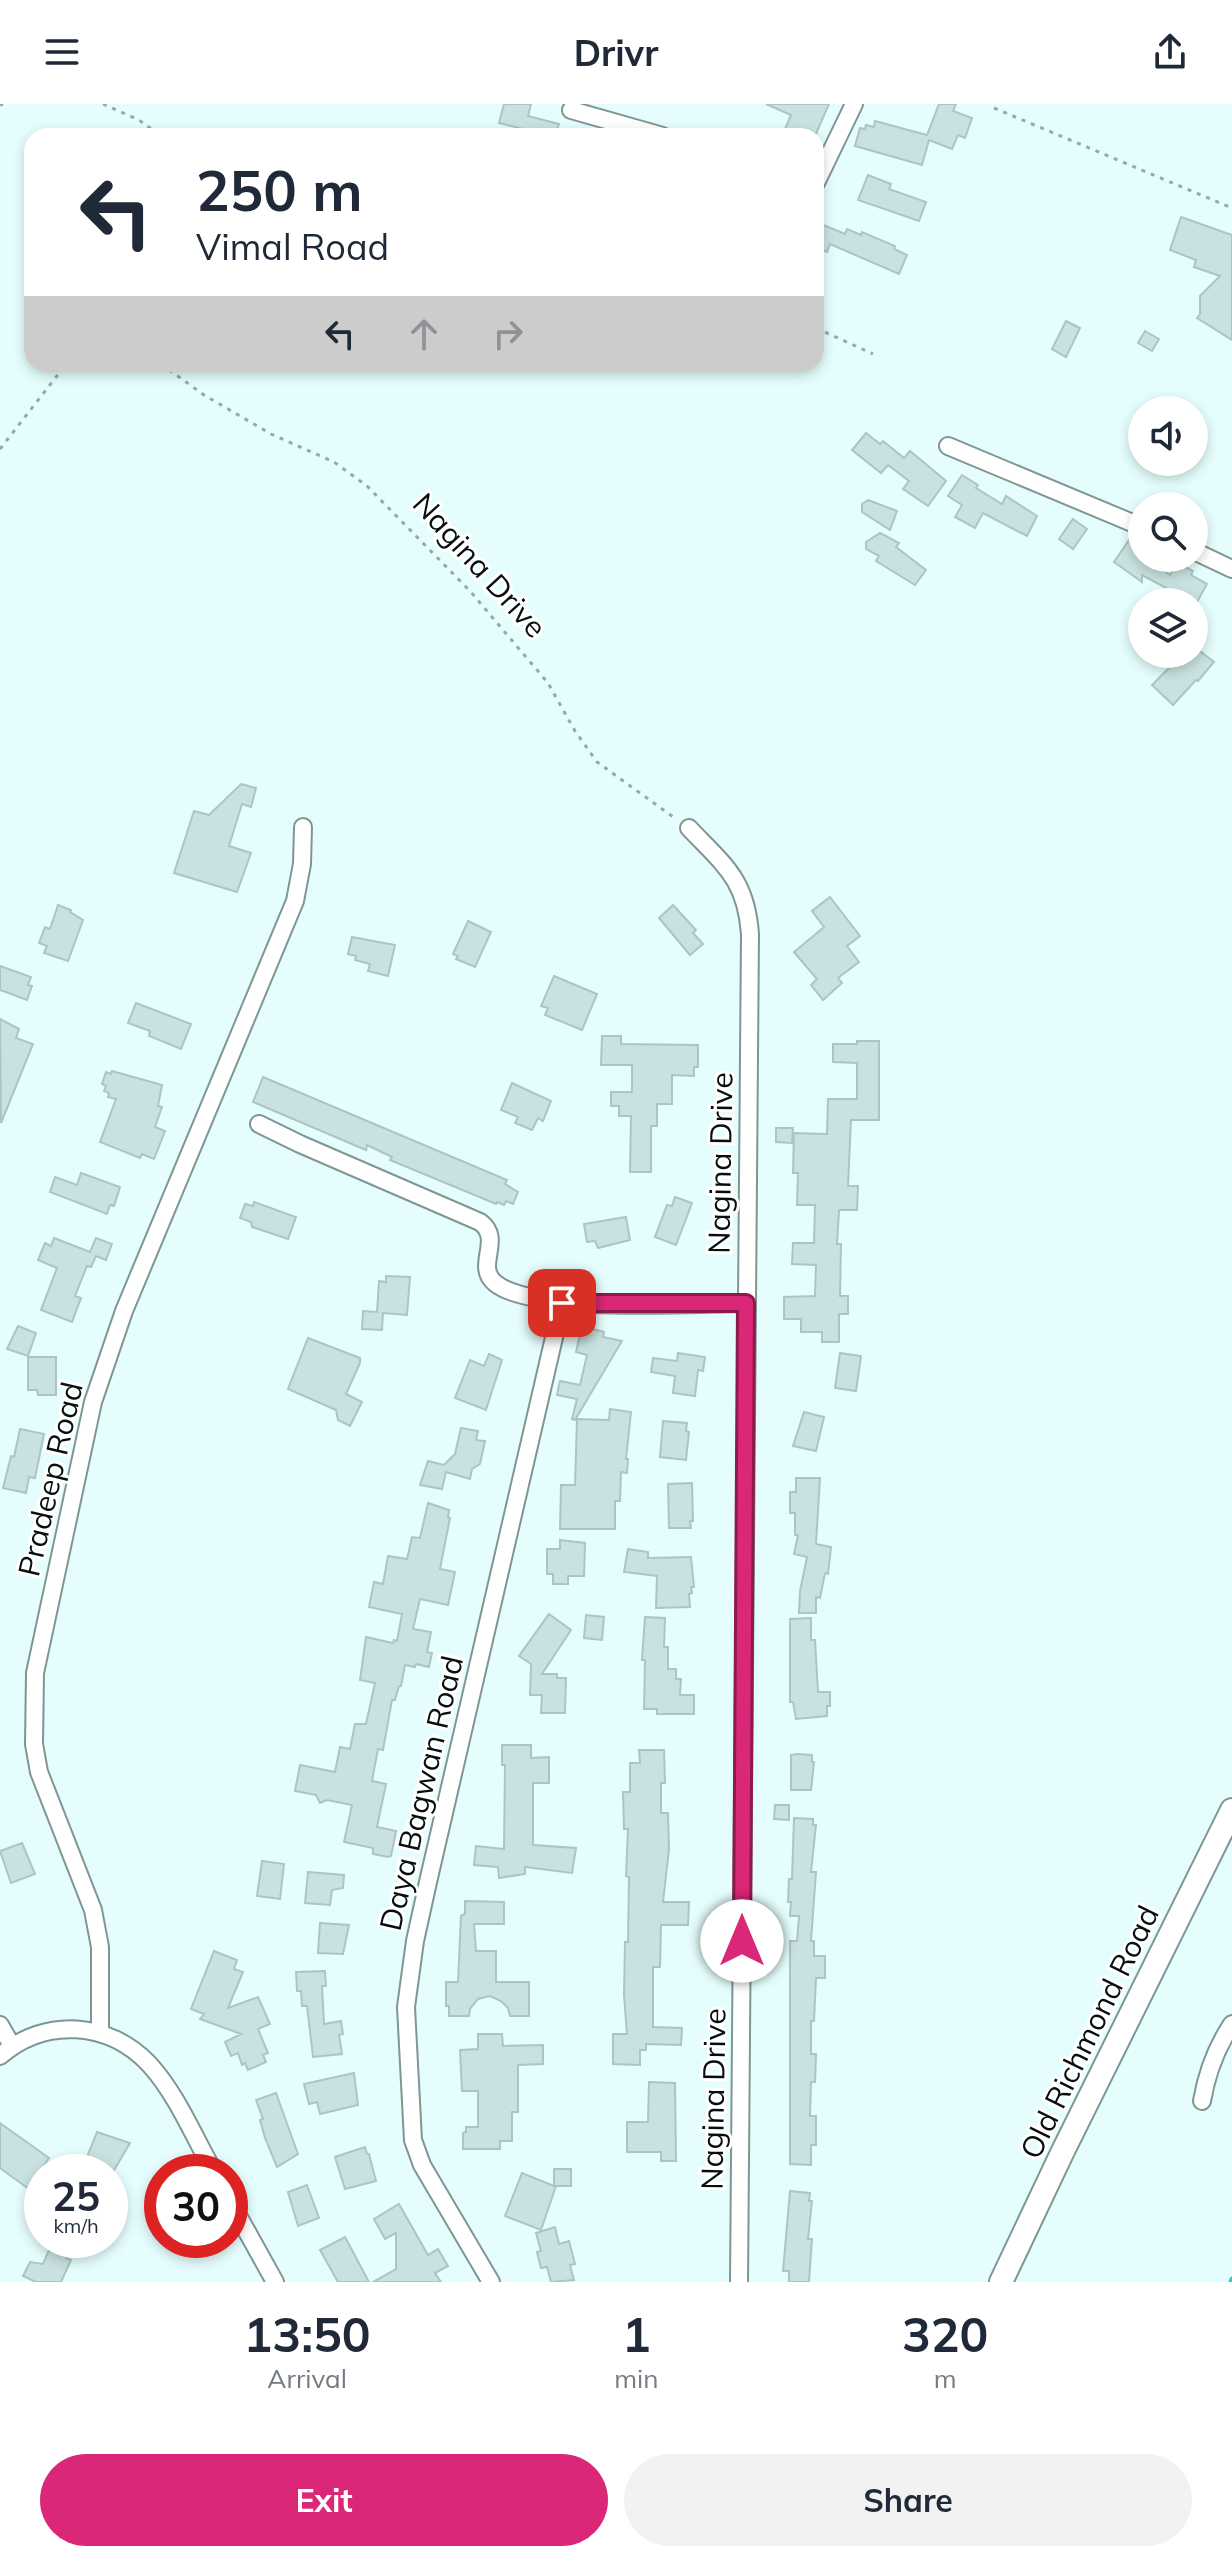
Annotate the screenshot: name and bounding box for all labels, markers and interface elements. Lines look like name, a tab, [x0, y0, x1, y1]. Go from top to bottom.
icon: menu	[40, 30, 84, 74]
text: Drivr	[574, 30, 658, 75]
icon: share	[1148, 30, 1192, 74]
text: 250 m	[196, 155, 363, 225]
icon: left	[64, 160, 168, 264]
text: Vimal Road	[196, 224, 389, 269]
icon: left	[318, 312, 362, 356]
icon: ahead	[402, 312, 446, 356]
icon: right	[486, 312, 530, 356]
map controls	[1128, 396, 1208, 668]
button: sound	[1128, 396, 1208, 476]
street label: Nagina Drive	[405, 485, 555, 645]
button: search	[1128, 492, 1208, 572]
button: layers	[1128, 588, 1208, 668]
street label: Nagina Drive	[699, 1072, 741, 1254]
pin	[528, 1269, 596, 1337]
icon: arrive	[540, 1281, 584, 1325]
street label: Pradeep Road	[9, 1378, 91, 1580]
street label: Daya Bagwan Road	[371, 1652, 471, 1934]
position arrow	[700, 1899, 784, 1983]
street label: Old Richmond Road	[1011, 1899, 1167, 2165]
street label: Nagina Drive	[692, 2008, 734, 2190]
speed limit sign: 30	[144, 2154, 248, 2258]
text: 25	[52, 2171, 100, 2221]
text: km/h	[53, 2213, 99, 2238]
text: 13:50	[244, 2304, 371, 2364]
text: 1	[622, 2304, 651, 2364]
text: 320	[902, 2304, 988, 2364]
text: Arrival	[267, 2362, 347, 2395]
text: min	[614, 2362, 658, 2395]
text: m	[934, 2362, 957, 2395]
button: Exit	[40, 2454, 608, 2546]
button: Share	[624, 2454, 1192, 2546]

